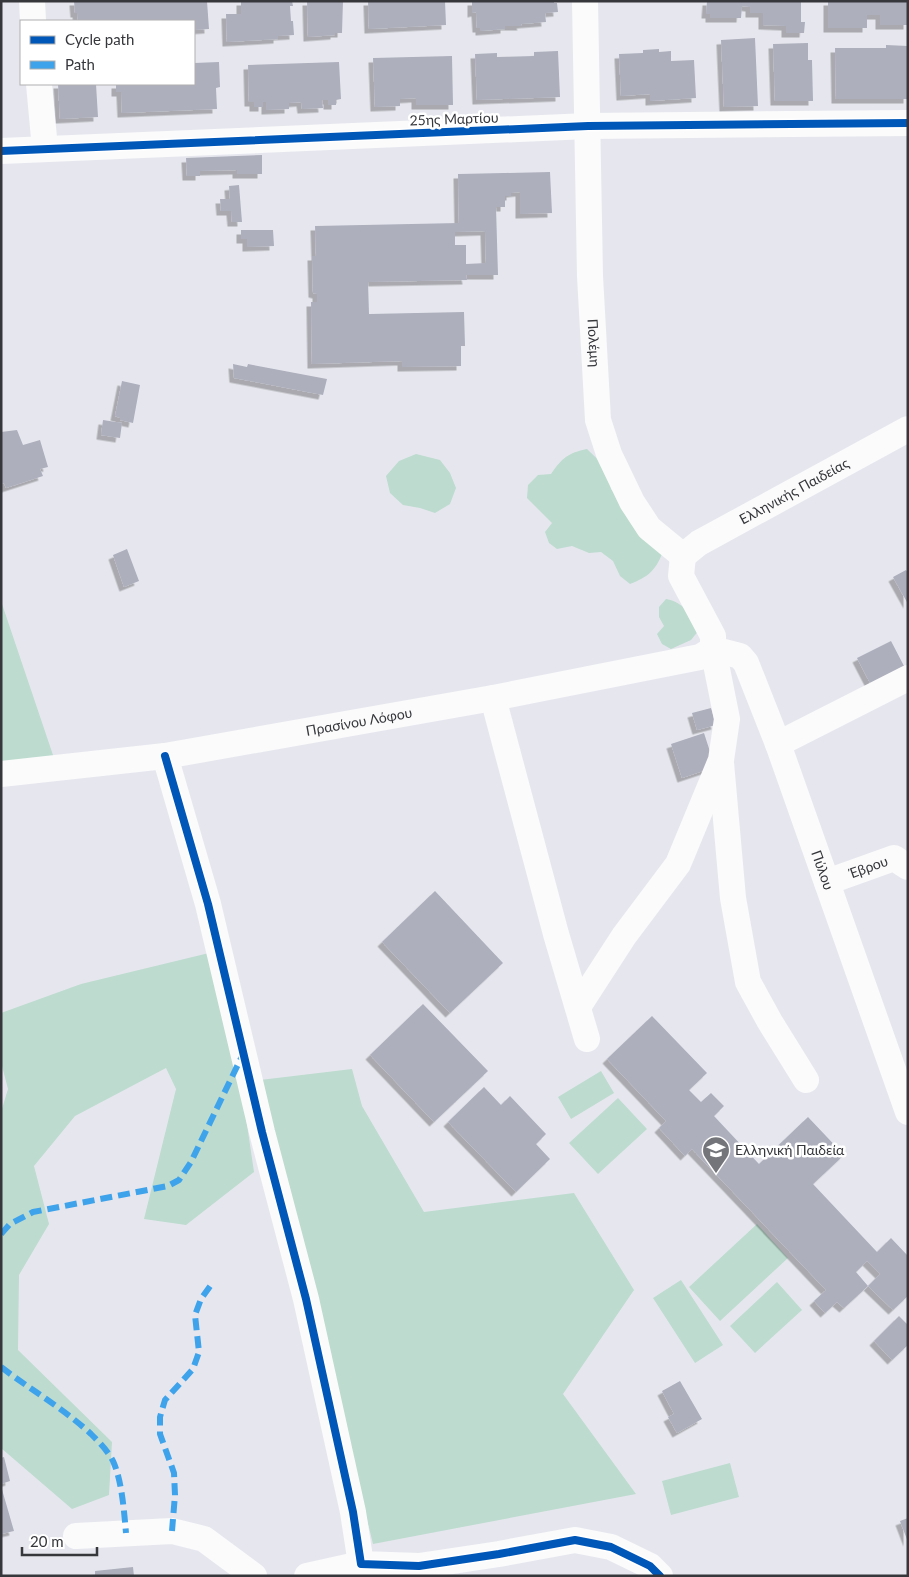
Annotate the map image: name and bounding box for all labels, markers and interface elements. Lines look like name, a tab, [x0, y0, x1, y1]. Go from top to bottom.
legend	[20, 20, 195, 85]
text: Cycle path	[65, 30, 134, 48]
text: Path	[65, 55, 95, 73]
street label: 25ης Μαρτίου	[409, 108, 499, 129]
street label: Πολέμη	[584, 318, 604, 368]
street label: Ελληνικής Παιδείας	[736, 454, 852, 527]
street label: Πρασίνου Λόφου	[304, 703, 413, 739]
street label: Πύλου	[808, 848, 838, 892]
street label: Έβρου	[846, 852, 890, 882]
school or university icon: Ελληνική Παιδεία	[701, 1135, 731, 1174]
place label: Ελληνική Παιδεία	[735, 1141, 845, 1158]
scale bar	[22, 1524, 98, 1556]
text: 20 m	[30, 1532, 64, 1550]

